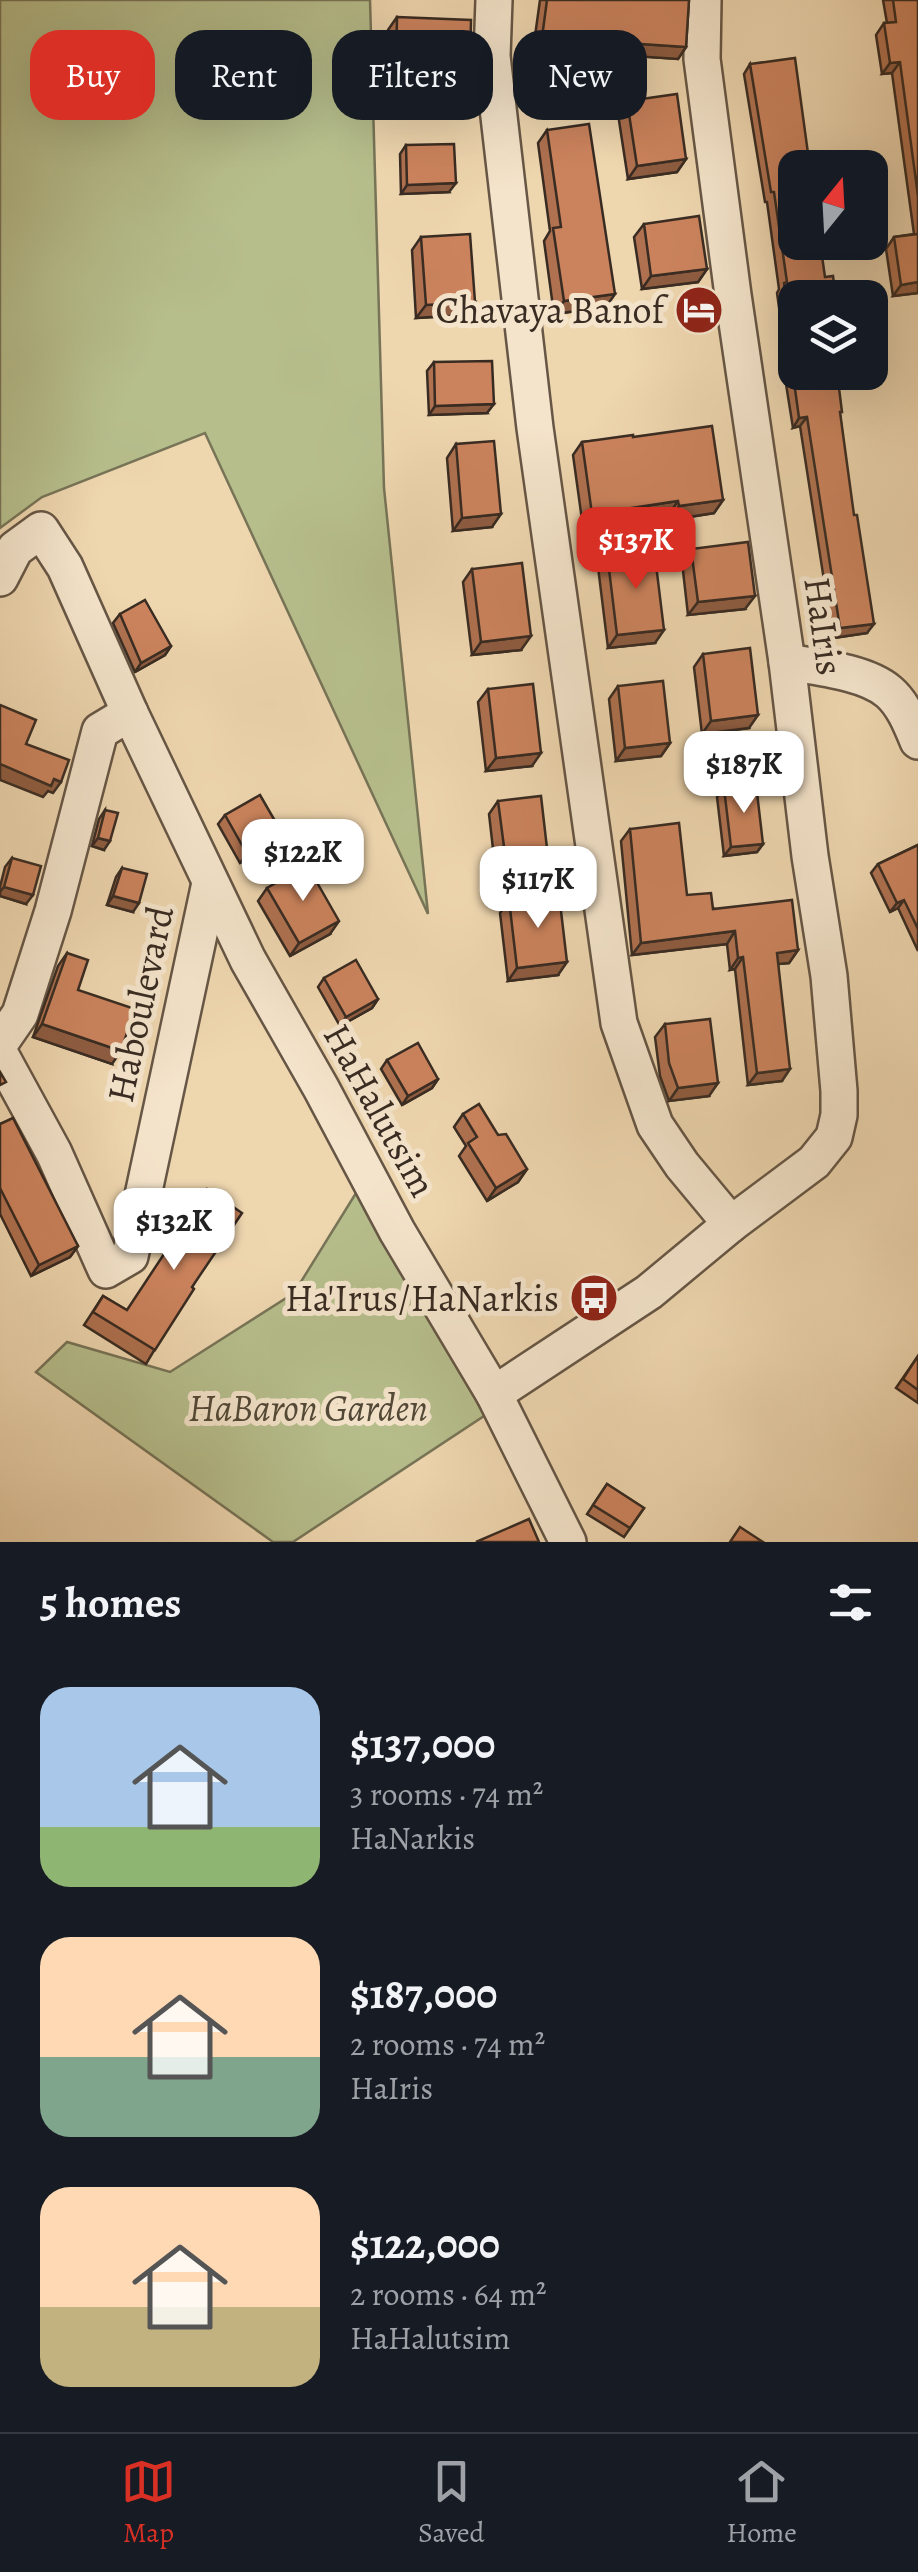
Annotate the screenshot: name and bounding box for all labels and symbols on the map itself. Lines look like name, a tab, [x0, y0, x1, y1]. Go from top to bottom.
north arrow	[778, 150, 888, 260]
place label: Chavaya Banof	[435, 284, 669, 336]
hotel icon: Chavaya Banof	[673, 284, 725, 336]
pin: $137K	[566, 507, 706, 592]
street label: HaIris	[791, 573, 857, 679]
pin: $187K	[674, 731, 814, 816]
pin: $122K	[233, 819, 373, 904]
pin: $117K	[468, 846, 608, 931]
street label: Haboulevard	[94, 901, 186, 1107]
street label: HaHalutsim	[311, 1014, 449, 1206]
pin: $132K	[104, 1188, 244, 1273]
place label: Ha'Irus/HaNarkis	[285, 1272, 559, 1324]
bus stop icon: Ha'Irus/HaNarkis	[568, 1272, 620, 1324]
park label: HaBaron Garden	[188, 1382, 428, 1434]

